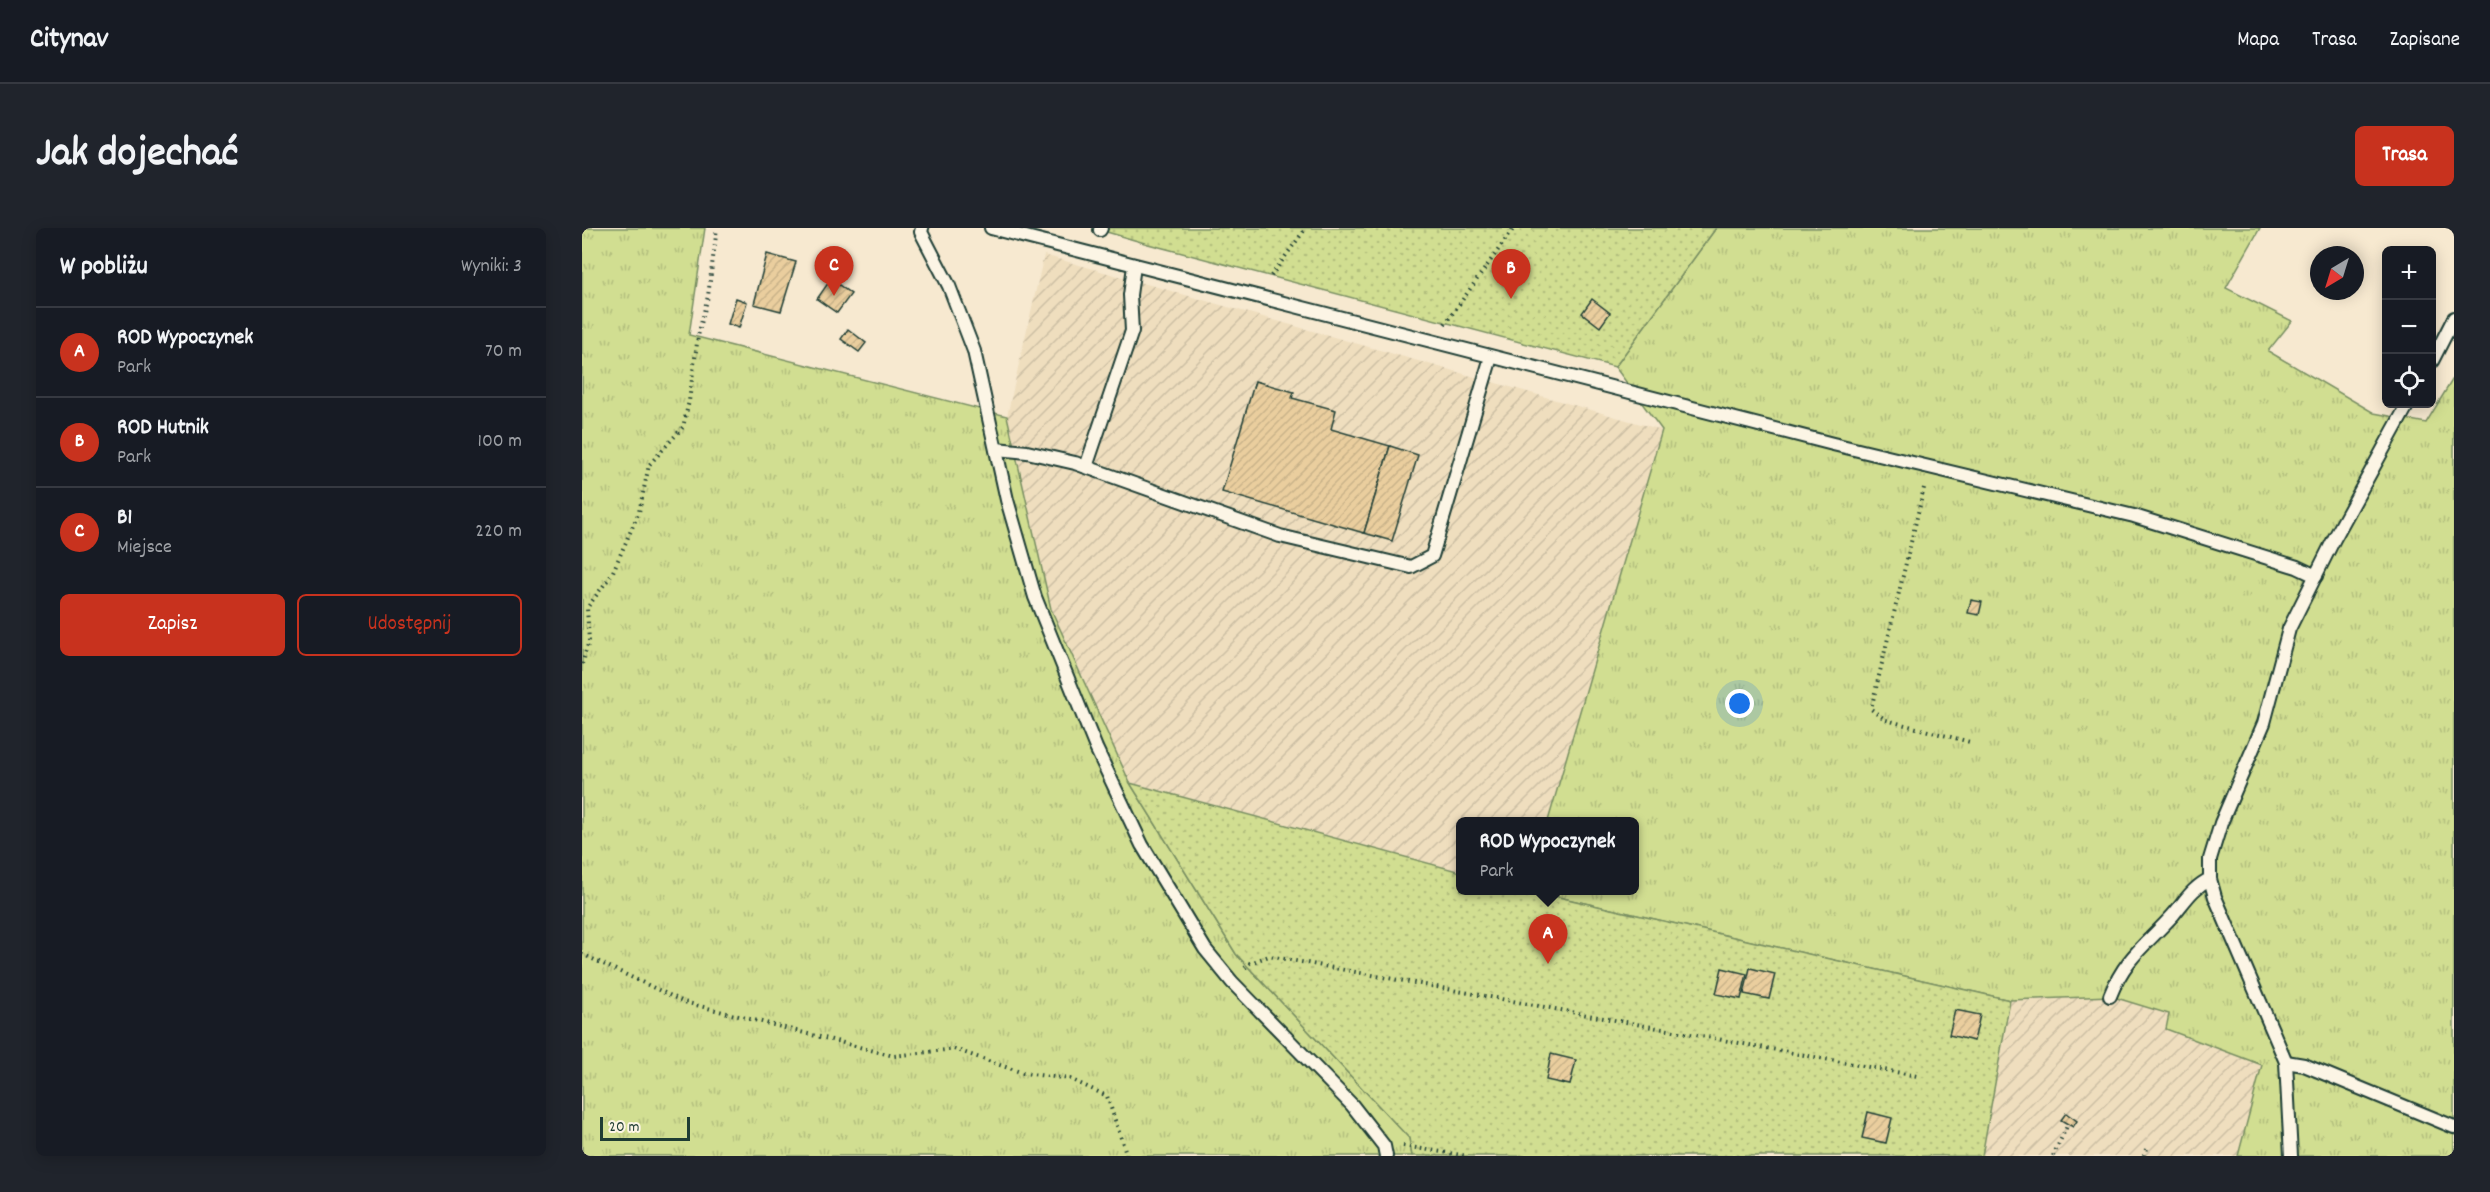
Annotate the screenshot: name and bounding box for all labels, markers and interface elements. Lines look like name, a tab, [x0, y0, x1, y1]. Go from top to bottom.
text: Citynav	[30, 21, 108, 61]
text: Mapa	[2237, 26, 2279, 56]
text: Trasa	[2312, 26, 2357, 56]
text: Zapisane	[2390, 26, 2460, 56]
text: Jak dojechać	[36, 126, 238, 186]
button: Trasa	[2355, 126, 2454, 186]
north arrow	[2310, 246, 2364, 300]
map controls	[2382, 246, 2436, 408]
button: +	[2382, 246, 2436, 300]
pin: C	[814, 247, 854, 296]
text: W pobliżu	[60, 249, 148, 286]
pin: B	[1492, 250, 1530, 299]
text: Wyniki: 3	[461, 253, 522, 281]
button: −	[2382, 300, 2436, 354]
text: ROD Wypoczynek	[117, 323, 253, 354]
text: A	[74, 338, 85, 366]
text: 70 m	[485, 338, 522, 366]
text: Park	[117, 354, 151, 382]
button: locate	[2382, 354, 2436, 408]
text: ROD Hutnik	[117, 413, 209, 444]
text: B	[75, 428, 84, 456]
text: 100 m	[478, 428, 522, 456]
text: Park	[117, 444, 151, 472]
text: B1	[117, 503, 132, 534]
text: C	[75, 518, 84, 546]
text: 220 m	[475, 518, 522, 546]
text: Miejsce	[117, 534, 172, 562]
button: Zapisz	[60, 594, 285, 656]
button: Udostępnij	[297, 594, 522, 656]
your location	[1725, 689, 1754, 718]
popup	[1456, 817, 1639, 895]
text: ROD Wypoczynek	[1479, 827, 1616, 858]
text: Park	[1479, 858, 1514, 886]
pin: A	[1528, 914, 1568, 964]
scale bar	[600, 1114, 690, 1142]
text: 20 m	[609, 1116, 639, 1139]

